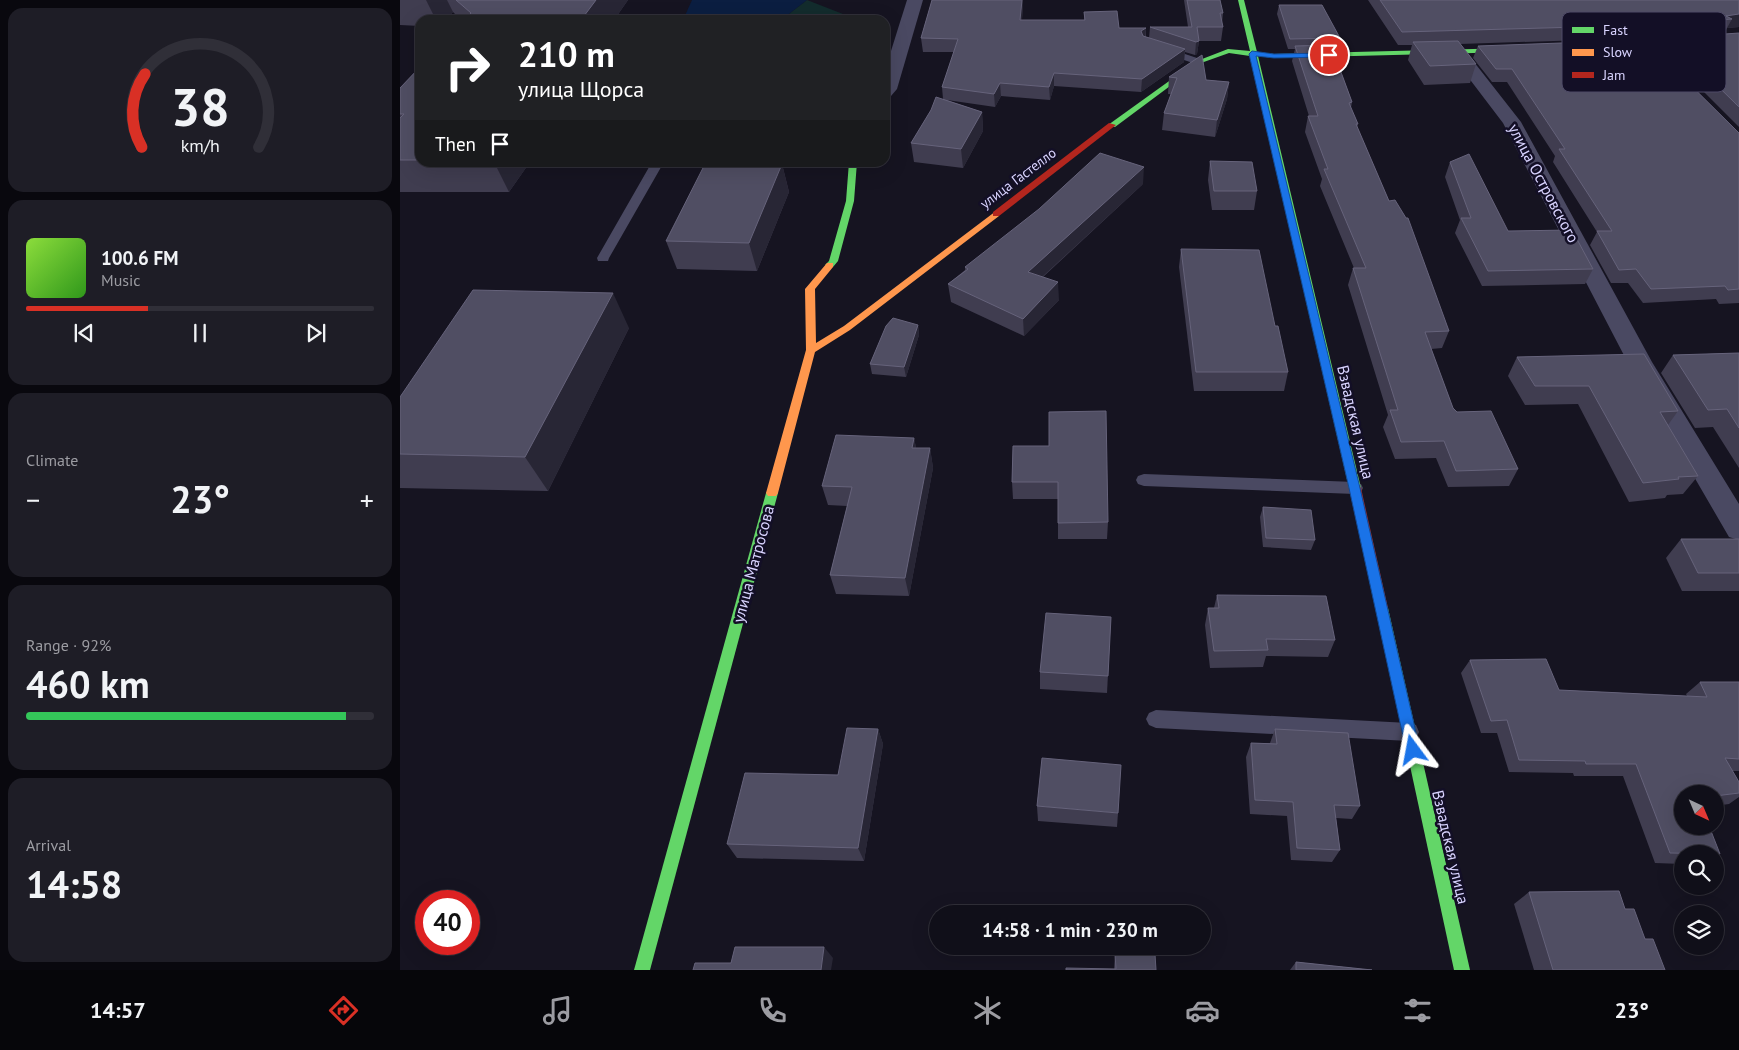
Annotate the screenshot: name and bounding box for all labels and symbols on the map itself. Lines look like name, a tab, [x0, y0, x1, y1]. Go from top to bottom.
legend	[1562, 12, 1726, 92]
text: Fast	[1603, 21, 1628, 39]
pin	[1308, 34, 1350, 76]
text: Slow	[1603, 43, 1633, 61]
text: Jam	[1602, 66, 1625, 84]
street label: улица Островского	[1504, 120, 1584, 246]
street label: улица Гастелло	[976, 143, 1060, 213]
street label: Взвадская улица	[1333, 363, 1379, 481]
street label: улица Матросова	[728, 503, 778, 625]
position arrow	[1386, 723, 1438, 775]
north arrow	[1674, 785, 1724, 835]
street label: Взвадская улица	[1428, 788, 1474, 906]
speed limit sign: 40	[415, 890, 480, 955]

